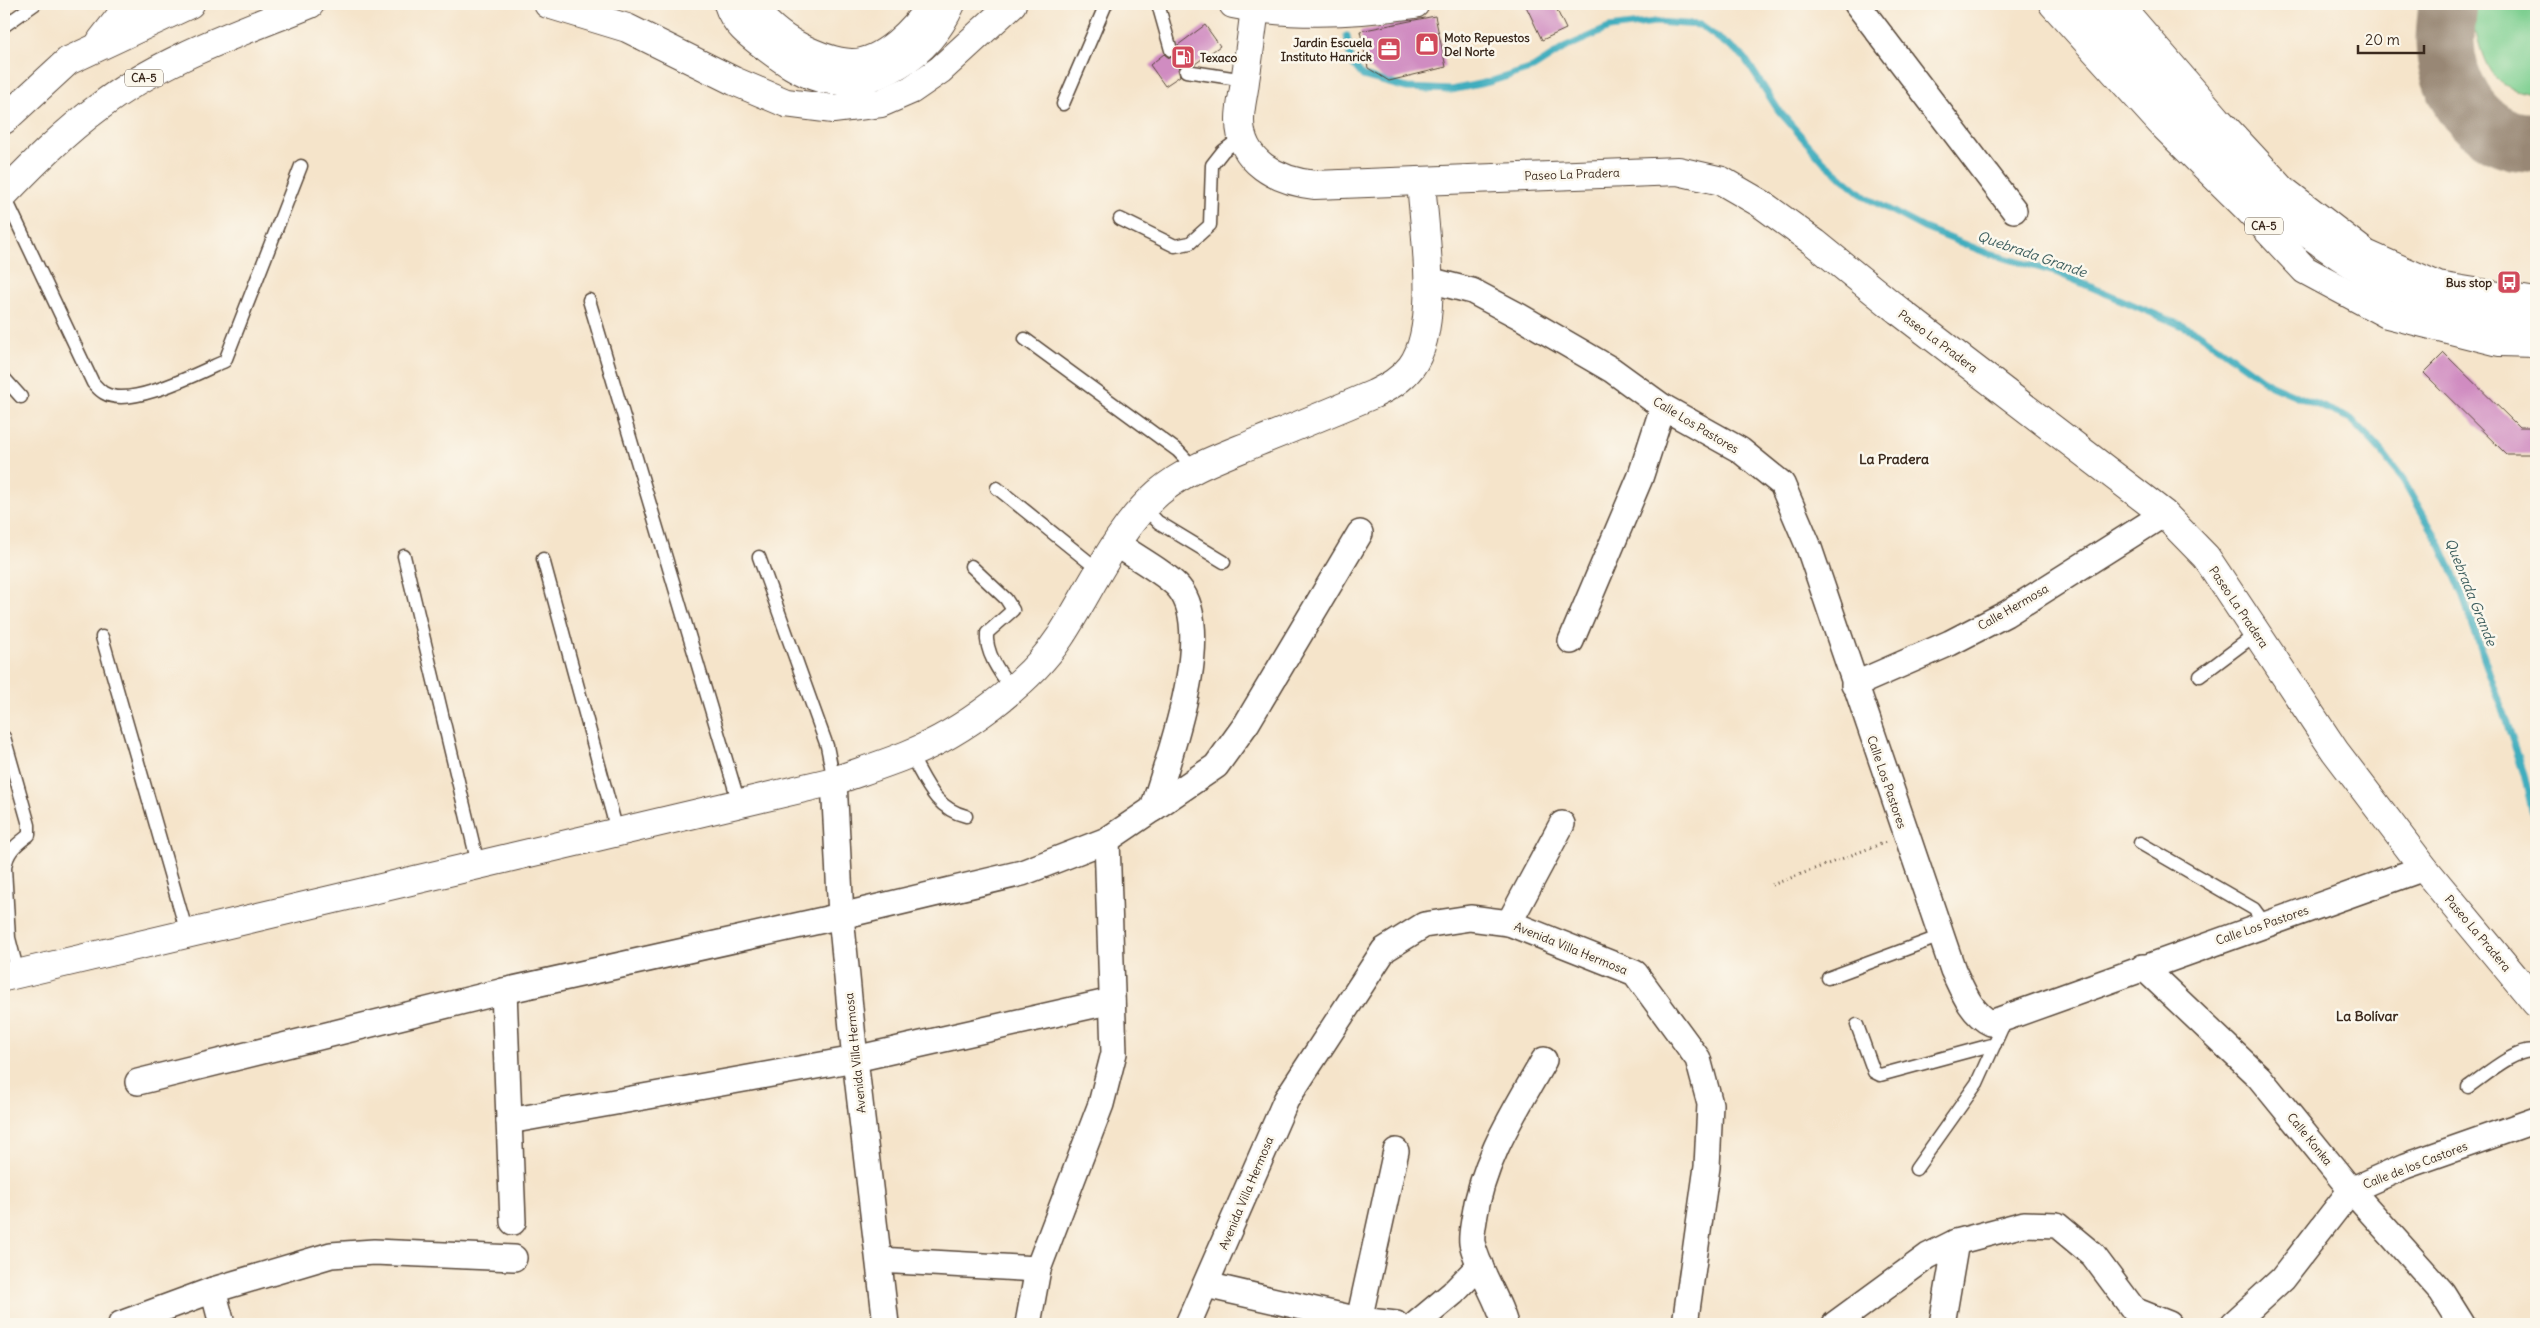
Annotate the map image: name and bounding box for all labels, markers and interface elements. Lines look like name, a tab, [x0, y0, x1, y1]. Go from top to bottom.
scale bar	[2358, 22, 2424, 54]
place label: Moto Repuestos Del Norte	[1444, 30, 1530, 59]
text: 20 m	[2365, 30, 2400, 49]
shop icon: Moto Repuestos Del Norte	[1414, 31, 1440, 57]
place label: Jardin Escuela Instituto Hanrick	[1281, 35, 1372, 64]
office icon: Jardin Escuela Instituto Hanrick	[1376, 36, 1402, 62]
fuel station icon: Texaco	[1170, 44, 1196, 70]
place label: Texaco	[1200, 50, 1237, 65]
road number: CA-5	[125, 70, 163, 86]
street label: Paseo La Pradera	[1524, 165, 1620, 183]
road number: CA-5	[2245, 218, 2283, 235]
water label: Quebrada Grande	[1975, 227, 2090, 282]
bus stop icon: Bus stop	[2496, 269, 2522, 295]
place label: Bus stop	[2446, 275, 2492, 291]
street label: Paseo La Pradera	[1895, 306, 1981, 376]
street label: Calle Los Pastores	[1650, 394, 1742, 456]
district label: La Pradera	[1859, 450, 1929, 468]
water label: Quebrada Grande	[2441, 536, 2501, 650]
street label: Paseo La Pradera	[2206, 563, 2272, 651]
street label: Calle Hermosa	[1975, 581, 2051, 633]
street label: Calle Los Pastores	[1864, 734, 1910, 830]
street label: Paseo La Pradera	[2442, 892, 2514, 974]
street label: Calle Los Pastores	[2214, 902, 2310, 948]
street label: Avenida Villa Hermosa	[1512, 918, 1630, 978]
street label: Avenida Villa Hermosa	[841, 992, 869, 1114]
district label: La Bolívar	[2336, 1007, 2399, 1025]
street label: Calle Konka	[2284, 1110, 2336, 1168]
street label: Avenida Villa Hermosa	[1215, 1134, 1277, 1252]
street label: Calle de los Castores	[2361, 1138, 2469, 1192]

